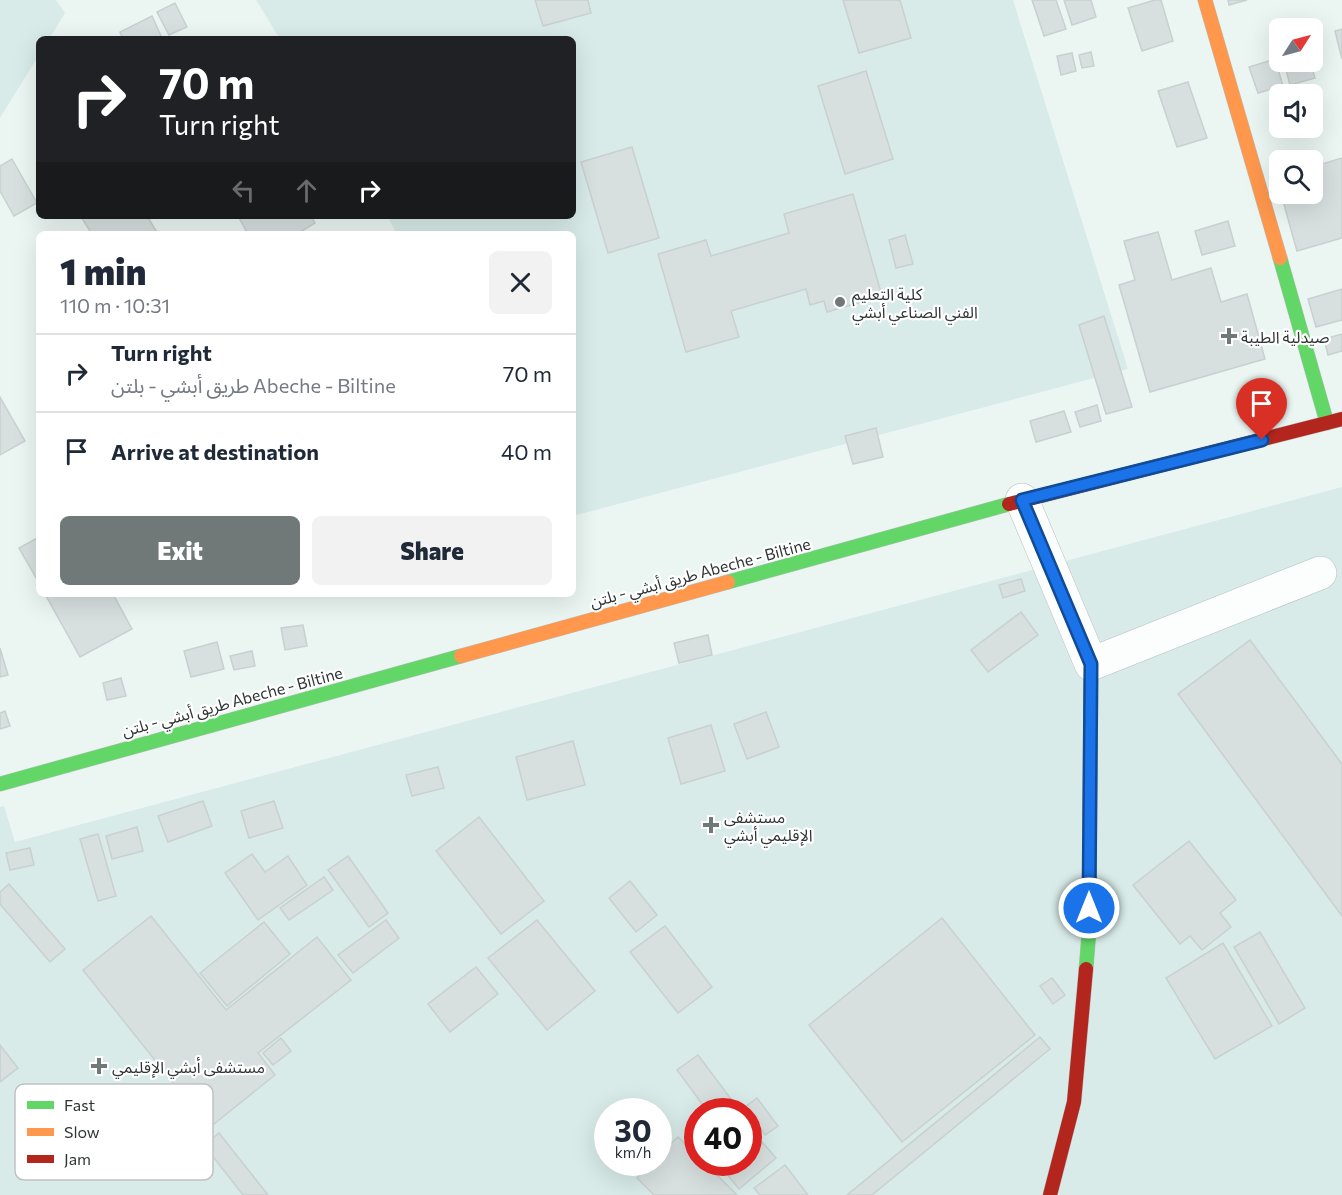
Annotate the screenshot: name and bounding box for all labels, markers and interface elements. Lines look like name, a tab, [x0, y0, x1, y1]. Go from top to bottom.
north arrow	[1269, 18, 1323, 72]
map controls	[1269, 18, 1323, 204]
text: 70 m	[159, 56, 254, 108]
icon: right	[60, 60, 138, 138]
button: sound	[1269, 84, 1323, 138]
text: Turn right	[159, 108, 279, 141]
button: search	[1269, 150, 1323, 204]
icon: left	[227, 174, 260, 207]
icon: ahead	[290, 174, 323, 207]
icon: right	[353, 174, 386, 207]
text: 1 min	[60, 248, 146, 292]
button: close	[489, 251, 552, 314]
place label: كلية التعليم الفني الصناعي أبشي	[852, 284, 978, 324]
text: 110 m · 10:31	[60, 293, 170, 317]
marker: كلية التعليم الفني الصناعي أبشي	[833, 295, 847, 309]
place label: صيدلية الطيبة	[1241, 327, 1329, 346]
marker: صيدلية الطيبة	[1222, 329, 1236, 343]
text: Turn right	[111, 339, 212, 366]
icon: right	[60, 357, 93, 390]
text: 70 m	[503, 360, 552, 387]
text: طريق أبشي - بلتن Abeche - Biltine	[111, 373, 396, 397]
pin	[1236, 378, 1287, 440]
icon: arrive	[1245, 387, 1278, 420]
icon: arrive	[60, 435, 93, 468]
text: Arrive at destination	[111, 438, 319, 465]
text: 40 m	[501, 438, 552, 465]
button: Exit	[60, 516, 300, 585]
button: Share	[312, 516, 552, 585]
street label: طريق أبشي - بلتن Abeche - Biltine	[588, 533, 813, 614]
street label: طريق أبشي - بلتن Abeche - Biltine	[120, 662, 345, 743]
place label: مستشفى الإقليمي أبشي	[724, 807, 813, 847]
marker: مستشفى الإقليمي أبشي	[702, 816, 720, 834]
position arrow	[1057, 876, 1121, 940]
marker: مستشفى أبشي الإقليمي	[90, 1057, 108, 1075]
place label: مستشفى أبشي الإقليمي	[112, 1057, 265, 1079]
legend	[15, 1084, 213, 1180]
text: Fast	[64, 1095, 95, 1114]
speed limit sign: 40	[684, 1098, 762, 1176]
text: 30	[614, 1111, 652, 1148]
text: Slow	[64, 1122, 100, 1141]
text: km/h	[615, 1143, 651, 1161]
text: Jam	[64, 1149, 91, 1168]

